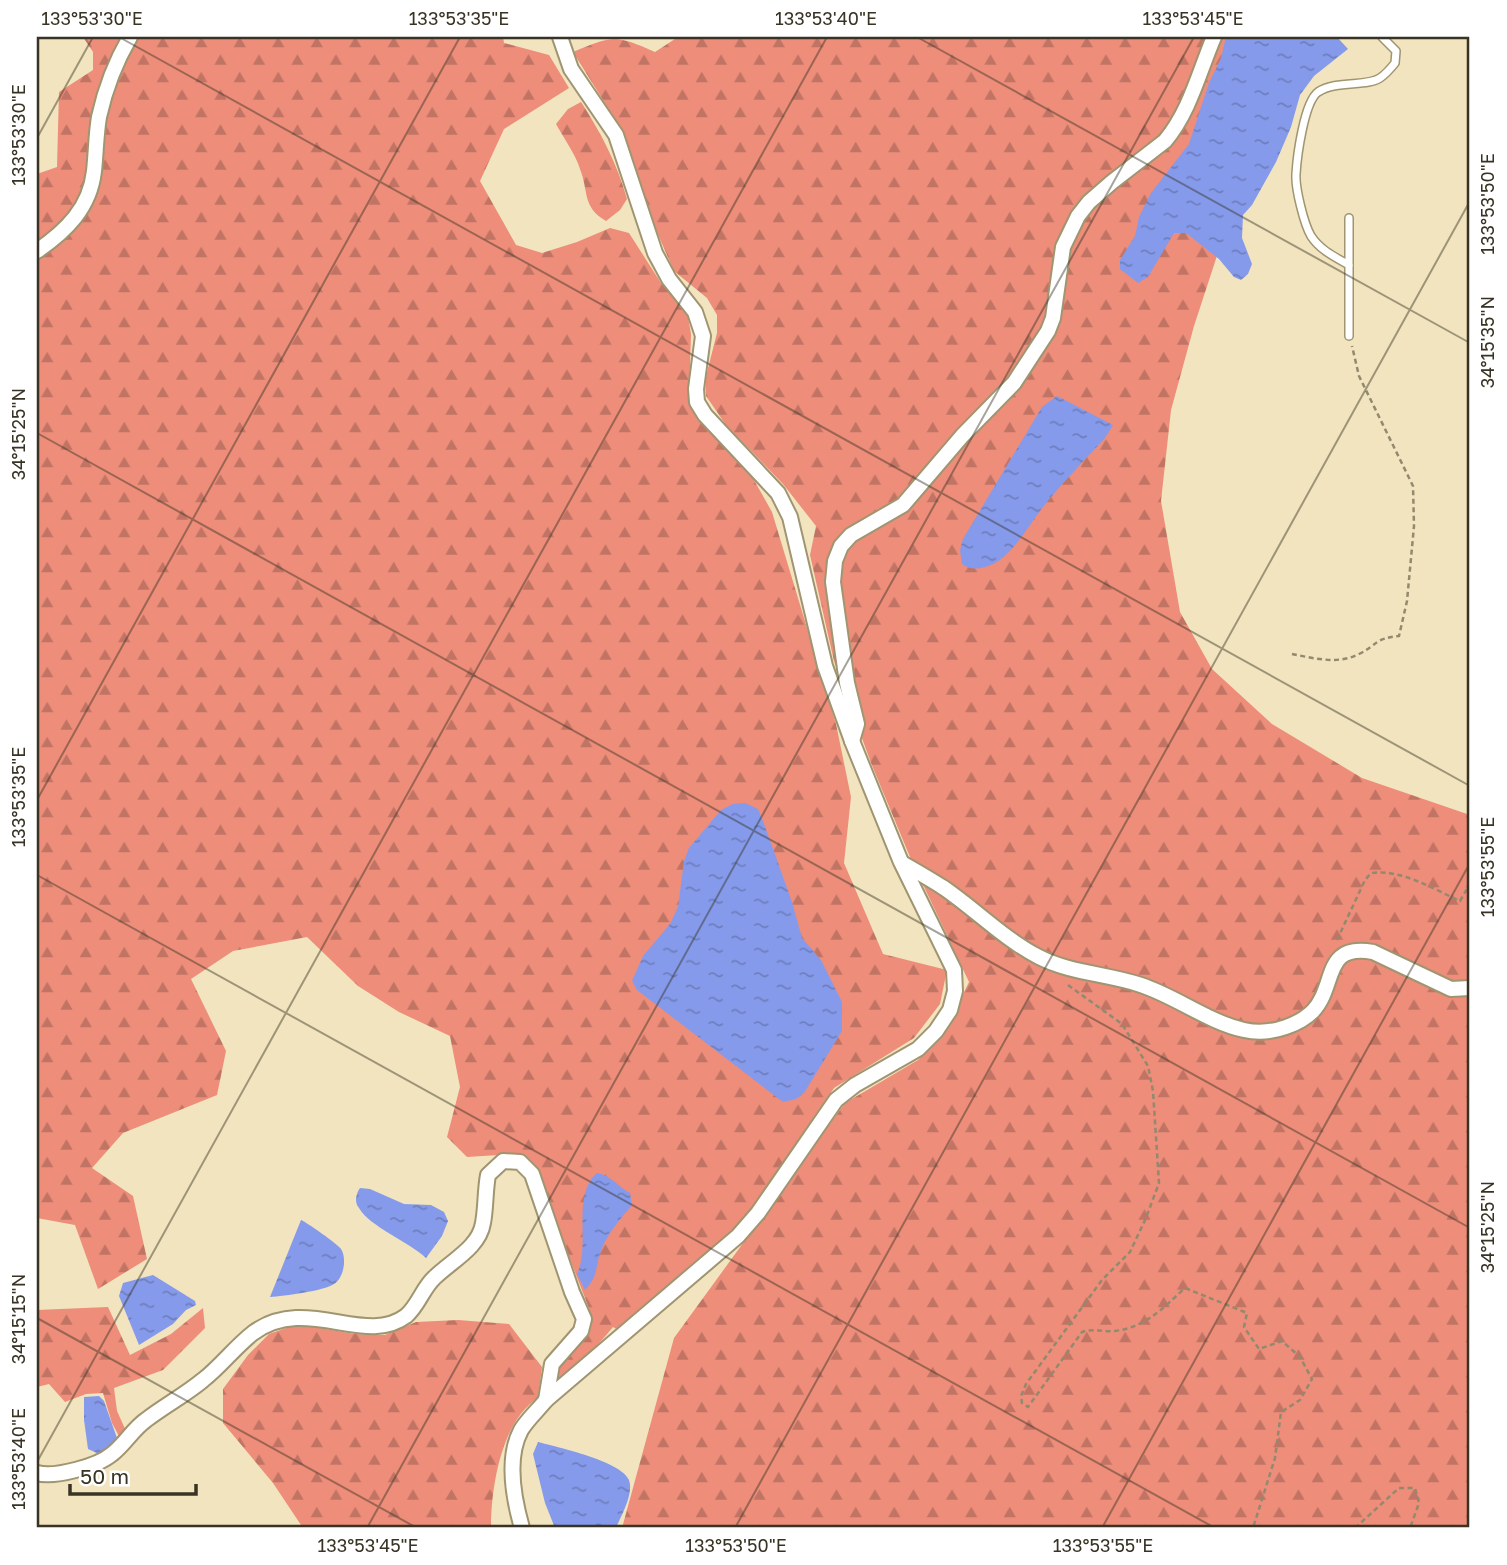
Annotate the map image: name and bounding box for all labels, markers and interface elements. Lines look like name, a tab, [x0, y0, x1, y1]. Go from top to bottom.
text: 133°53'30"E	[41, 7, 143, 29]
text: 133°53'35"E	[409, 7, 509, 29]
text: 133°53'40"E	[775, 7, 877, 29]
text: 133°53'45"E	[1142, 7, 1244, 29]
text: 133°53'30"E	[7, 84, 29, 186]
text: 133°53'50"E	[1476, 153, 1498, 255]
text: 34°15'35"N	[1476, 296, 1498, 388]
text: 34°15'25"N	[7, 388, 29, 480]
text: 133°53'35"E	[7, 747, 29, 847]
text: 133°53'55"E	[1476, 817, 1498, 917]
text: 34°15'25"N	[1476, 1181, 1498, 1273]
text: 34°15'15"N	[7, 1274, 29, 1364]
text: 133°53'40"E	[7, 1408, 29, 1510]
scale bar	[70, 1453, 196, 1497]
text: 50 m	[80, 1463, 129, 1489]
text: 133°53'45"E	[317, 1534, 419, 1556]
text: 133°53'50"E	[685, 1534, 787, 1556]
text: 133°53'55"E	[1053, 1534, 1153, 1556]

